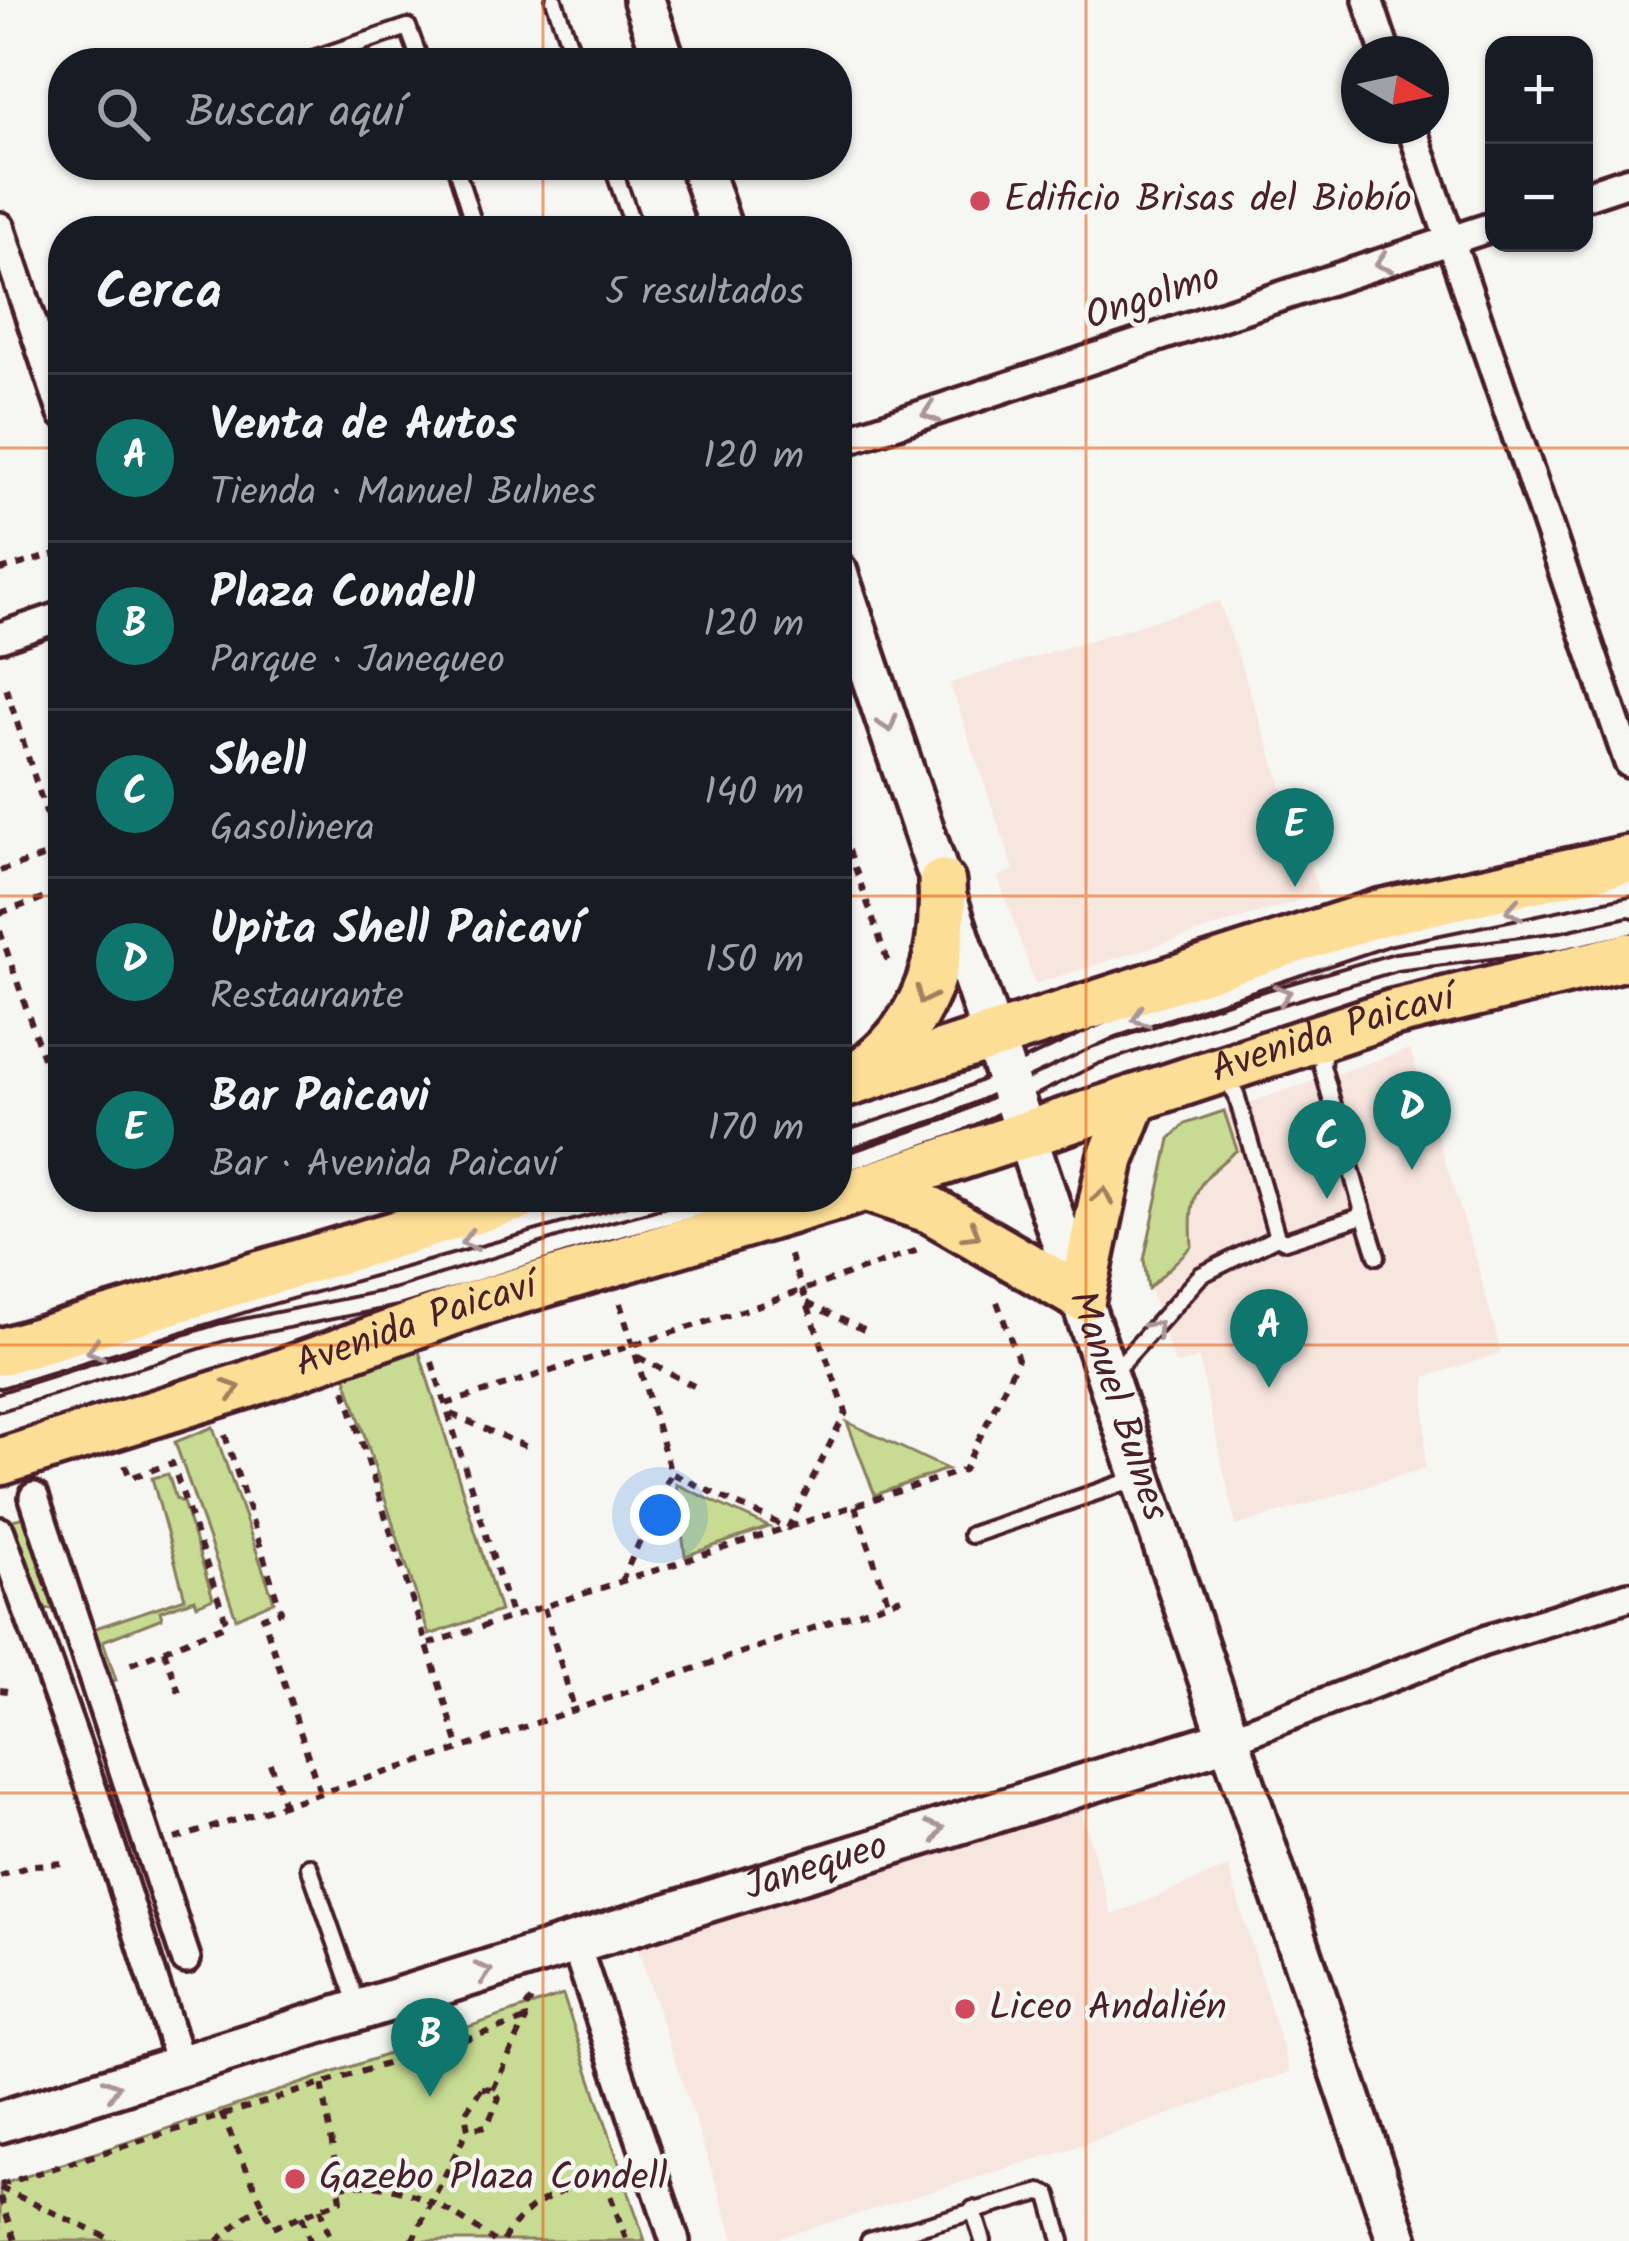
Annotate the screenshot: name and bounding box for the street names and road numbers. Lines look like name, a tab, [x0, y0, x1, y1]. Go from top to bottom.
street label: Ongolmo	[1077, 247, 1229, 349]
street label: Avenida Paicaví	[1203, 967, 1466, 1102]
street label: Avenida Paicaví	[287, 1255, 550, 1396]
street label: Manuel Bulnes	[1050, 1283, 1185, 1530]
street label: Janequeo	[737, 1816, 896, 1919]

